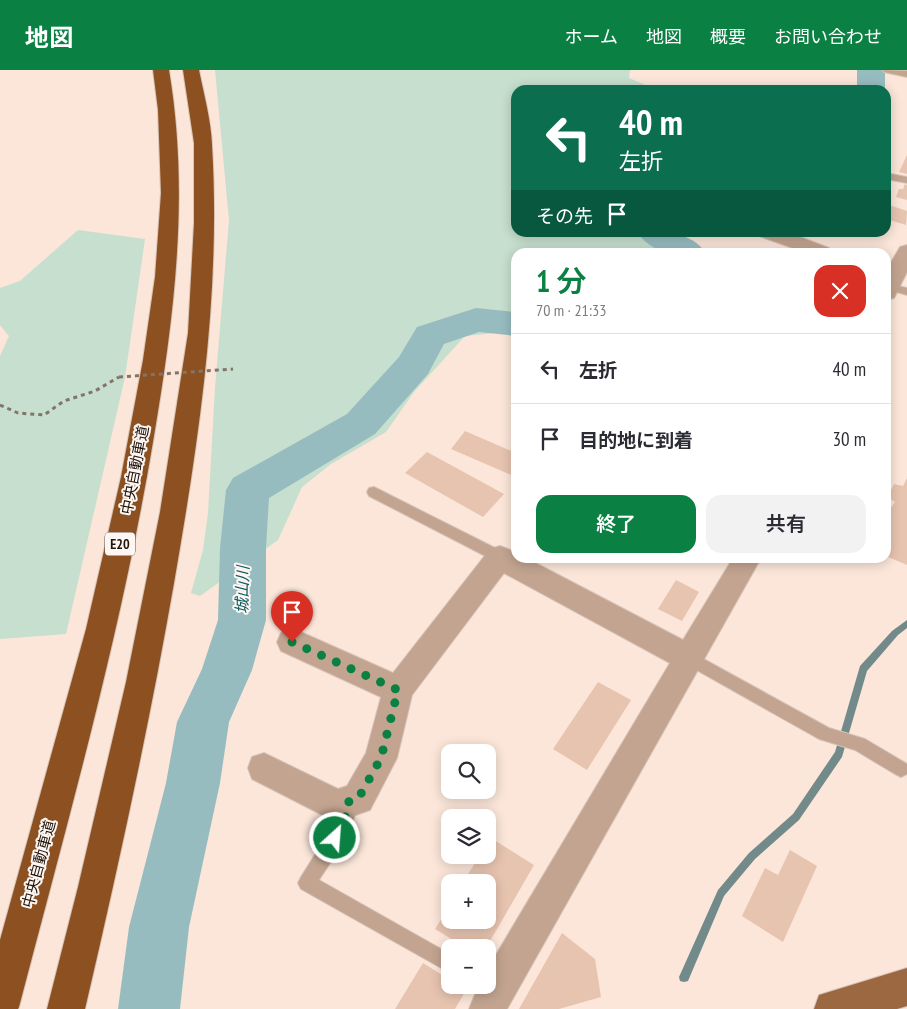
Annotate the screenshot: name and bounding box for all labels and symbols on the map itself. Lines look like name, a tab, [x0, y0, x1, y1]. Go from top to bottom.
street label: 中央自動車道	[117, 424, 152, 516]
road number: E20	[105, 532, 135, 556]
water label: 城山川	[232, 564, 252, 614]
pin	[271, 591, 313, 642]
position arrow	[308, 811, 360, 863]
street label: 中央自動車道	[18, 818, 59, 910]

